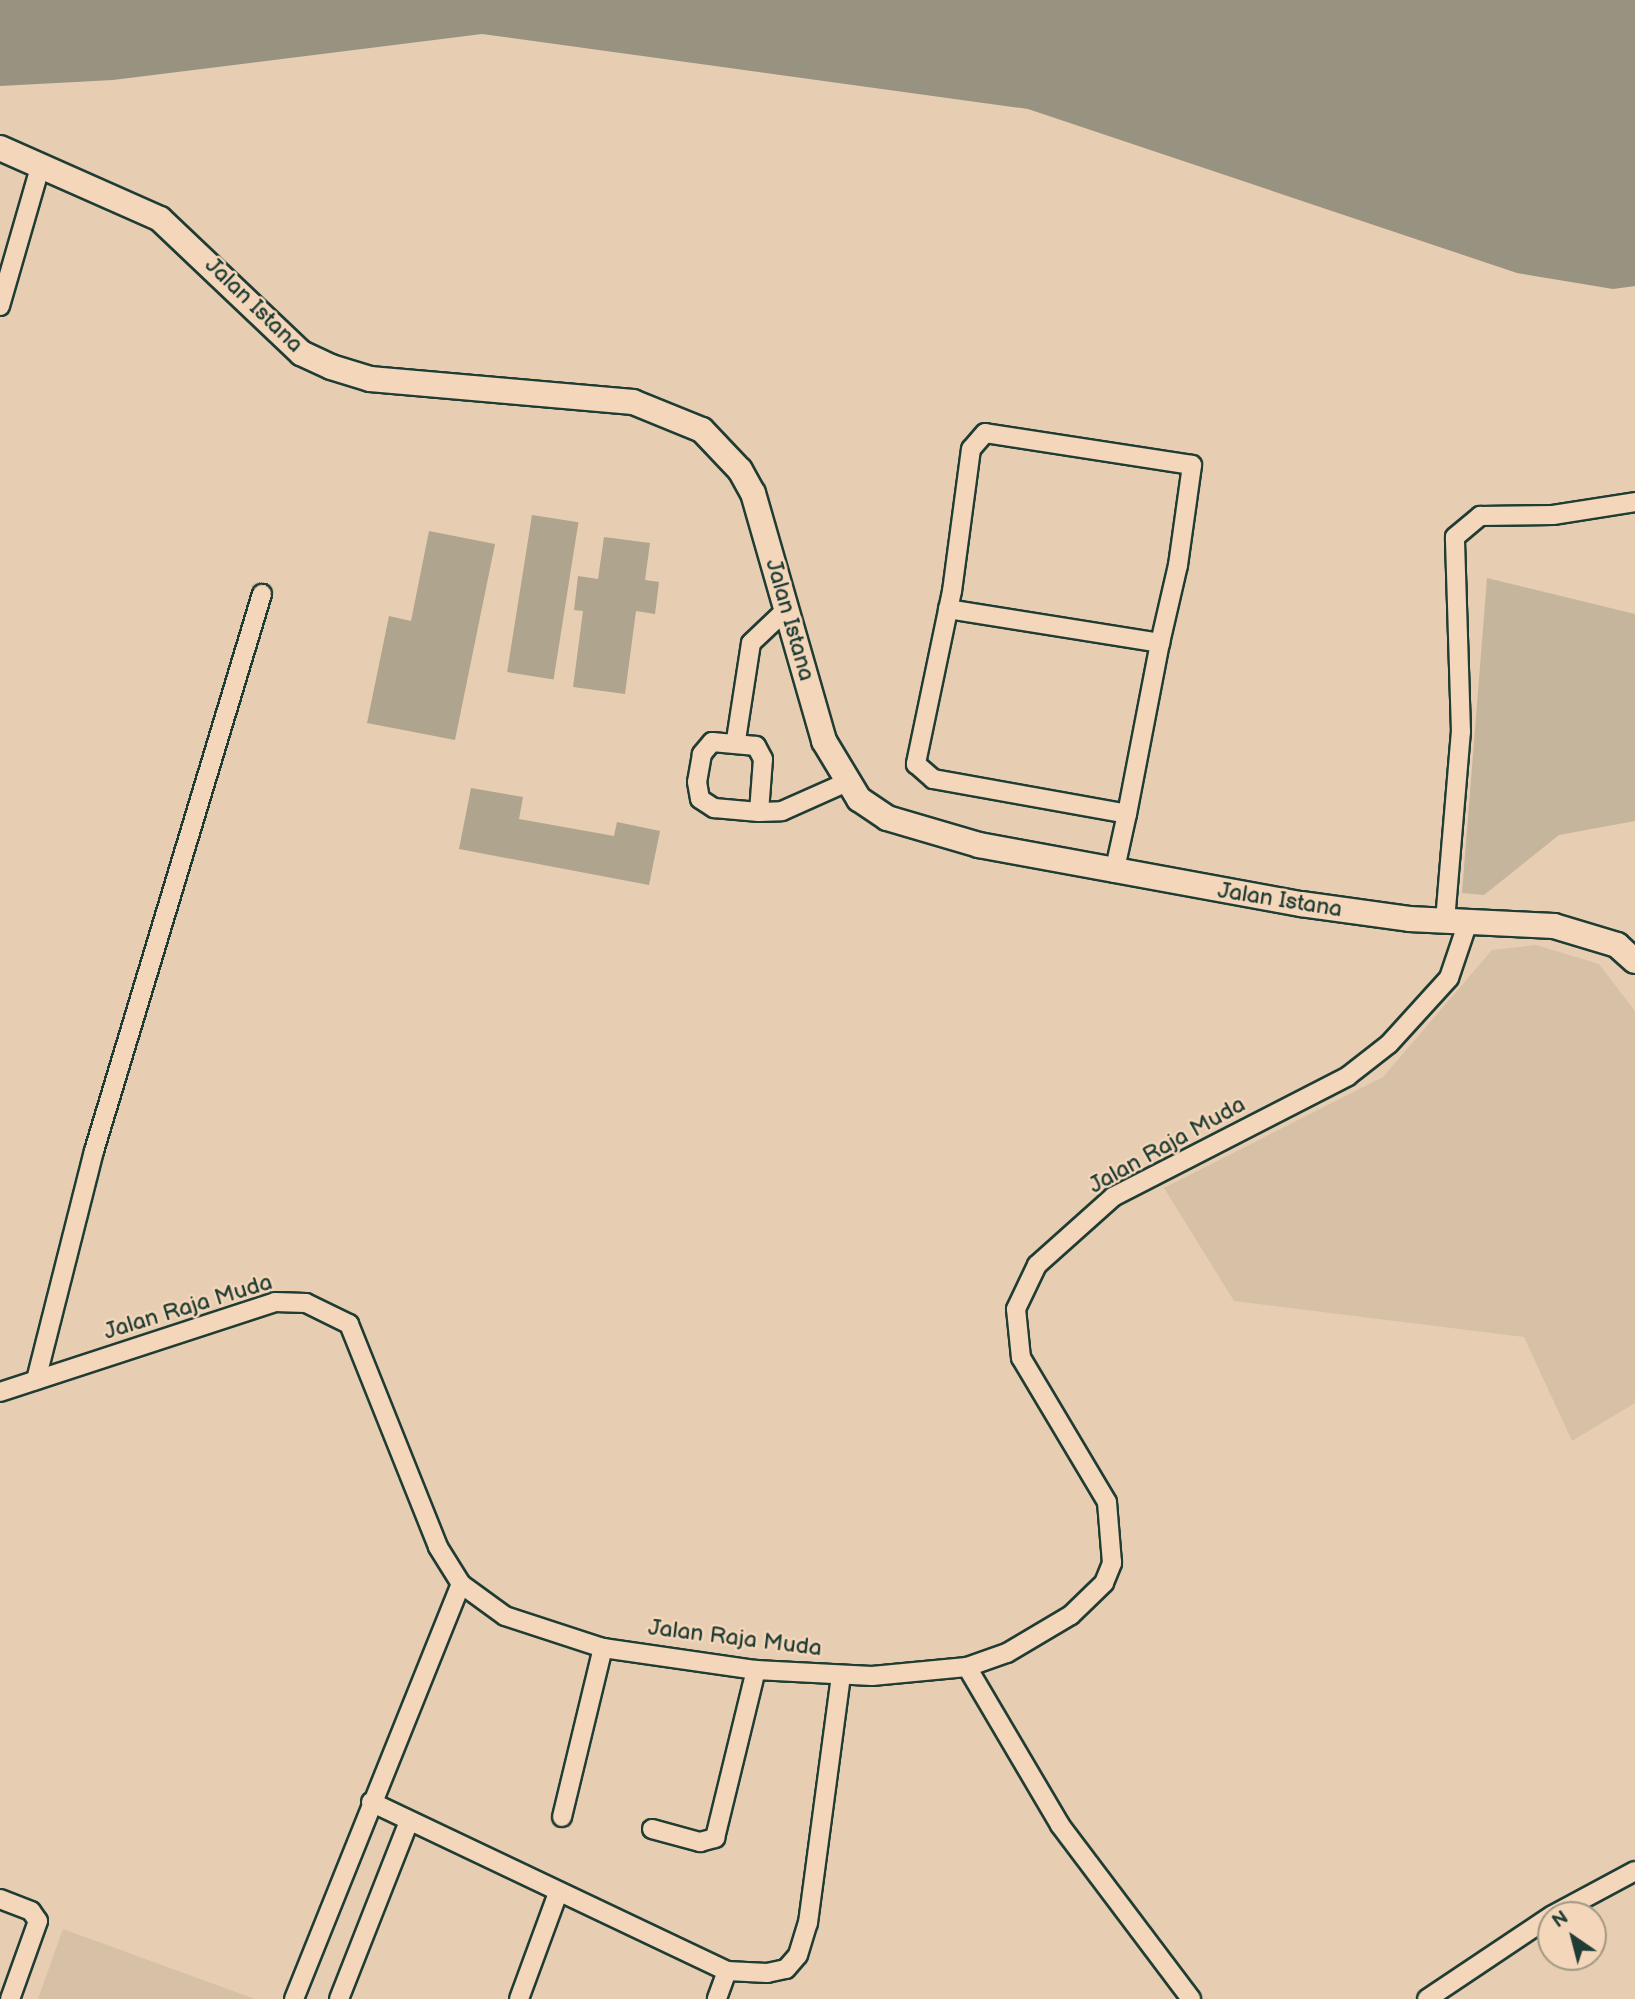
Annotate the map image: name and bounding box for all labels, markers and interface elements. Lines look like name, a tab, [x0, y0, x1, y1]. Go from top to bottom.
street label: Jalan Istana	[199, 251, 309, 359]
street label: Jalan Istana	[759, 556, 821, 684]
street label: Jalan Istana	[1216, 877, 1344, 923]
street label: Jalan Raja Muda	[1084, 1091, 1250, 1199]
street label: Jalan Raja Muda	[100, 1268, 276, 1346]
street label: Jalan Raja Muda	[647, 1614, 823, 1662]
north arrow	[1537, 1901, 1607, 1971]
text: N	[1548, 1907, 1573, 1934]

